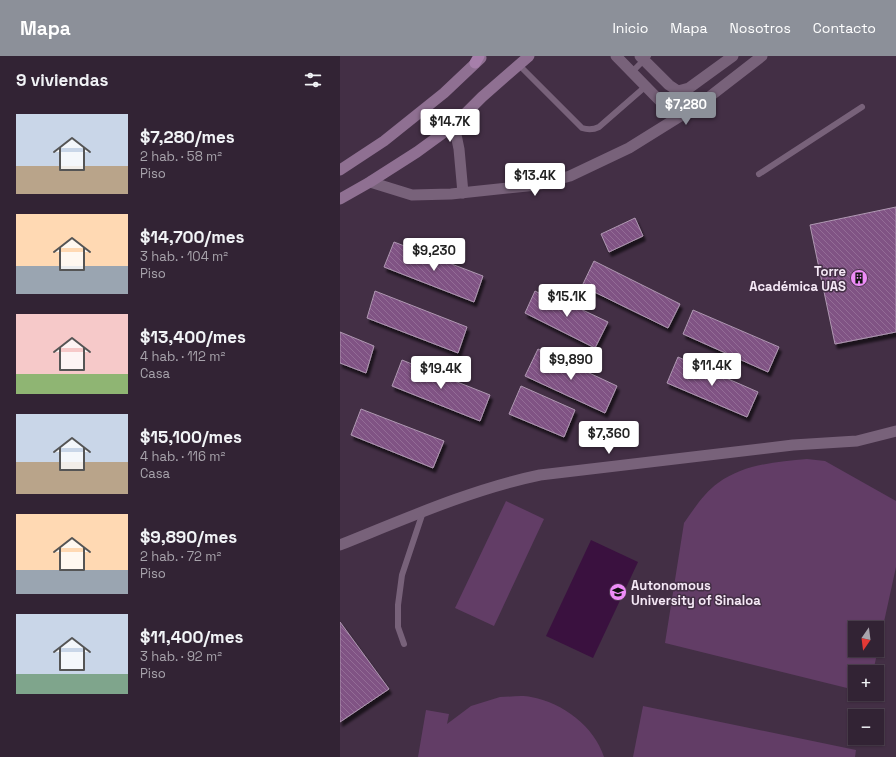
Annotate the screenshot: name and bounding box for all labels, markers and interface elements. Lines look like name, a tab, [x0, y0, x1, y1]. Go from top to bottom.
text: Mapa	[20, 16, 71, 41]
text: Inicio	[612, 19, 648, 37]
text: Mapa	[670, 19, 708, 37]
text: Nosotros	[730, 19, 791, 37]
text: Contacto	[813, 19, 876, 37]
text: 9 viviendas	[16, 69, 108, 91]
icon: filters	[302, 69, 324, 91]
pin: $7,280	[653, 92, 719, 126]
text: $7,280	[665, 96, 707, 113]
pin: $14.7K	[417, 109, 483, 143]
text: $14.7K	[430, 113, 470, 130]
text: $7,280/mes	[140, 126, 235, 148]
icon: home	[48, 130, 96, 178]
text: 2 hab. · 58 m²	[140, 148, 222, 165]
pin: $13.4K	[502, 163, 568, 197]
text: Piso	[140, 165, 166, 182]
text: $13.4K	[514, 167, 556, 184]
text: $14,700/mes	[140, 226, 244, 248]
icon: home	[48, 230, 96, 278]
pin: $9,230	[401, 238, 467, 272]
text: $9,230	[412, 242, 456, 259]
text: 3 hab. · 104 m²	[140, 248, 228, 265]
place label: Torre Académica UAS	[749, 263, 846, 295]
text: Piso	[140, 265, 166, 282]
building icon: Torre Académica UAS	[849, 268, 869, 288]
pin: $15.1K	[534, 284, 600, 318]
text: $15.1K	[548, 288, 586, 305]
text: $13,400/mes	[140, 326, 246, 348]
icon: home	[48, 330, 96, 378]
pin: $9,890	[538, 347, 604, 381]
text: 4 hab. · 112 m²	[140, 348, 225, 365]
text: $9,890	[549, 351, 593, 368]
pin: $11.4K	[679, 353, 745, 387]
pin: $19.4K	[408, 356, 474, 390]
text: $11.4K	[692, 357, 732, 374]
text: $19.4K	[420, 360, 462, 377]
text: Casa	[140, 365, 170, 382]
pin: $7,360	[576, 421, 642, 455]
text: $7,360	[588, 425, 630, 442]
text: $15,100/mes	[140, 426, 242, 448]
icon: home	[48, 430, 96, 478]
text: 4 hab. · 116 m²	[140, 448, 225, 465]
text: Casa	[140, 465, 170, 482]
text: $9,890/mes	[140, 526, 237, 548]
icon: home	[48, 530, 96, 578]
text: 2 hab. · 72 m²	[140, 548, 221, 565]
text: Piso	[140, 565, 166, 582]
place label: Autonomous University of Sinaloa	[631, 577, 761, 609]
school or university icon: Autonomous University of Sinaloa	[608, 582, 628, 602]
north arrow	[848, 621, 884, 657]
map controls	[848, 621, 884, 745]
text: $11,400/mes	[140, 626, 243, 648]
icon: home	[48, 630, 96, 678]
text: 3 hab. · 92 m²	[140, 648, 222, 665]
text: Piso	[140, 665, 166, 682]
button: +	[848, 665, 884, 701]
button: −	[848, 709, 884, 745]

